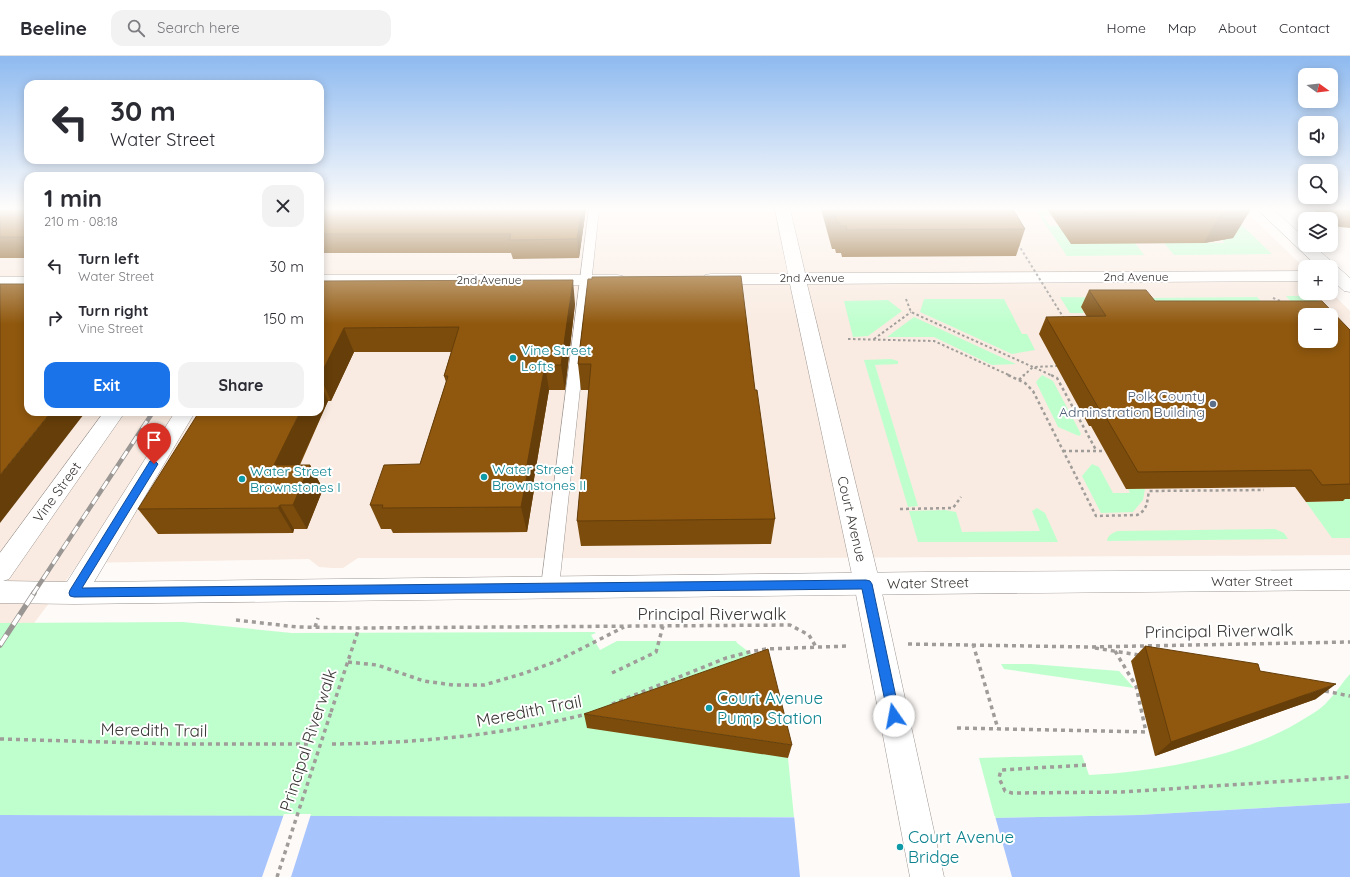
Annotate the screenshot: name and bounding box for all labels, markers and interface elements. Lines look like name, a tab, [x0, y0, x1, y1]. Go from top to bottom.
search box	[111, 10, 391, 46]
text: Beeline	[20, 16, 87, 40]
icon: search	[125, 17, 147, 39]
text: Search here	[157, 18, 240, 37]
text: Home	[1107, 19, 1146, 37]
text: Map	[1168, 19, 1196, 37]
text: About	[1218, 19, 1257, 37]
text: Contact	[1279, 19, 1330, 37]
north arrow	[1298, 68, 1338, 108]
map controls	[1298, 68, 1338, 348]
text: 30 m	[110, 93, 176, 128]
icon: left	[44, 96, 96, 148]
button: sound	[1298, 116, 1338, 156]
text: Water Street	[110, 128, 215, 151]
button: search	[1298, 164, 1338, 204]
text: 1 min	[44, 183, 102, 213]
button: close	[262, 185, 304, 227]
button: layers	[1298, 212, 1338, 252]
text: 210 m · 08:18	[44, 213, 118, 229]
text: Turn left	[78, 249, 140, 268]
icon: left	[44, 255, 66, 277]
text: 30 m	[269, 257, 304, 276]
button: +	[1298, 260, 1338, 300]
text: Water Street	[78, 268, 154, 284]
street label: 2nd Avenue	[1103, 269, 1169, 284]
street label: 2nd Avenue	[779, 270, 845, 285]
street label: 2nd Avenue	[456, 272, 522, 287]
text: Turn right	[78, 301, 149, 320]
icon: right	[44, 307, 66, 329]
button: −	[1298, 308, 1338, 348]
text: 150 m	[264, 309, 304, 328]
text: Vine Street	[78, 320, 143, 336]
place label: Vine Street Lofts	[521, 341, 592, 375]
marker: Vine Street Lofts	[508, 353, 518, 363]
button: Exit	[44, 362, 170, 408]
button: Share	[178, 362, 304, 408]
place label: Polk County Adminstration Building	[1059, 387, 1205, 421]
marker: Polk County Adminstration Building	[1208, 399, 1218, 409]
pin	[137, 423, 171, 464]
icon: arrive	[143, 429, 165, 451]
street label: Vine Street	[29, 458, 85, 526]
place label: Water Street Brownstones II	[492, 460, 586, 494]
place label: Water Street Brownstones I	[250, 462, 341, 496]
marker: Water Street Brownstones II	[479, 472, 489, 482]
marker: Water Street Brownstones I	[237, 474, 247, 484]
street label: Court Avenue	[833, 474, 871, 564]
street label: Water Street	[1211, 572, 1293, 590]
street label: Water Street	[887, 573, 969, 593]
street label: Principal Riverwalk	[638, 603, 786, 624]
street label: Principal Riverwalk	[1144, 619, 1294, 642]
street label: Principal Riverwalk	[275, 666, 341, 814]
place label: Court Avenue Pump Station	[717, 687, 823, 728]
street label: Meredith Trail	[474, 690, 583, 731]
position arrow	[873, 695, 915, 737]
marker: Court Avenue Pump Station	[704, 703, 714, 713]
street label: Meredith Trail	[100, 718, 208, 741]
place label: Court Avenue Bridge	[908, 826, 1014, 867]
marker: Court Avenue Bridge	[895, 842, 905, 852]

